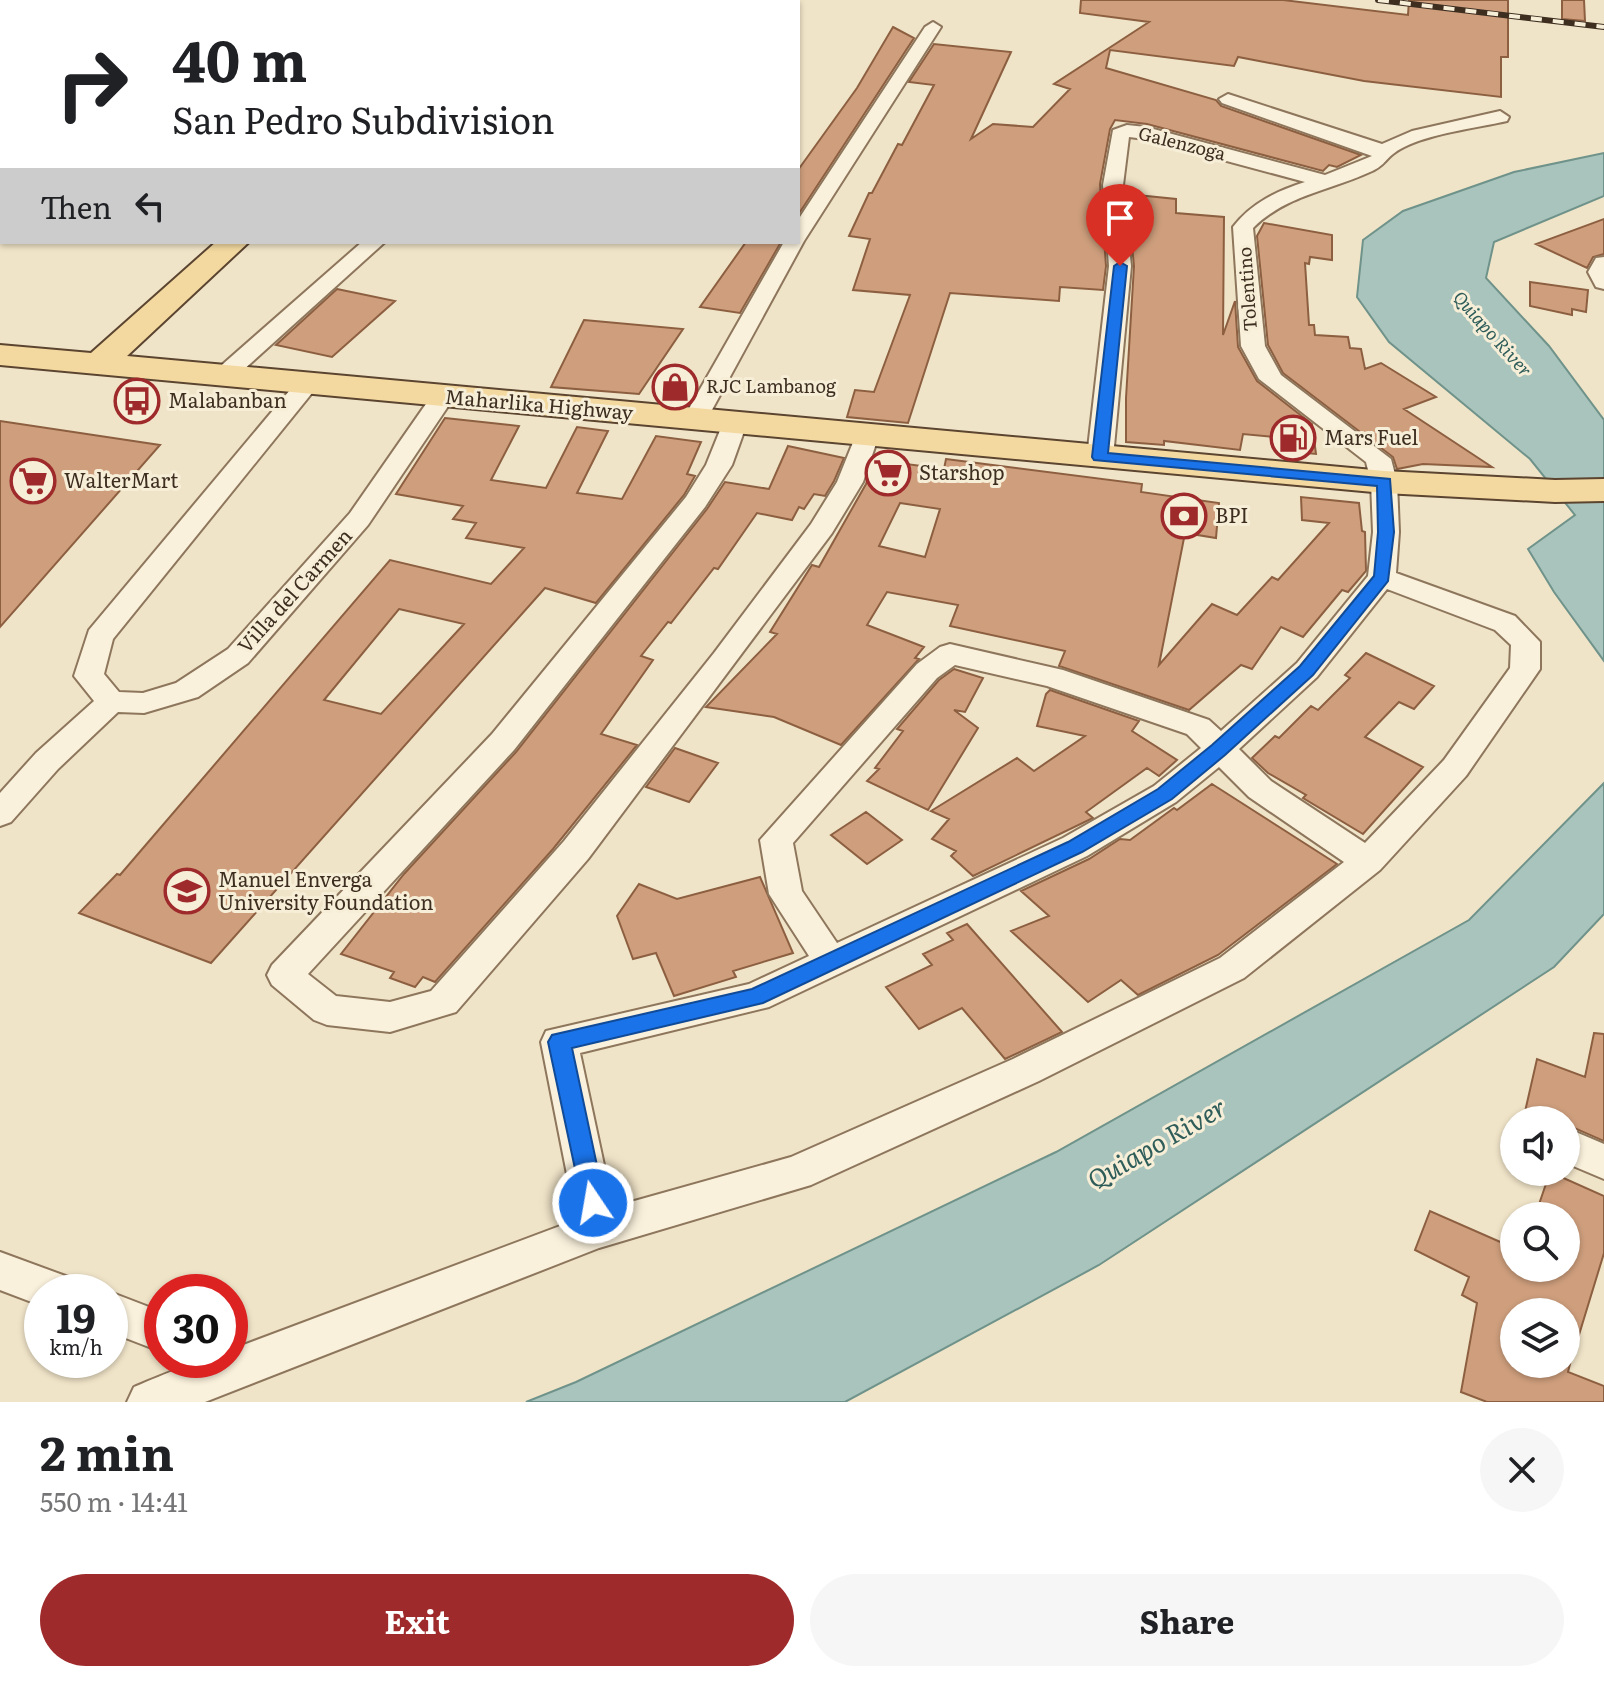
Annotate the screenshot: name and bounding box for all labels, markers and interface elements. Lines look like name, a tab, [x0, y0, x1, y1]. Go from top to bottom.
text: 40 m	[172, 16, 307, 99]
icon: right	[40, 32, 144, 136]
text: San Pedro Subdivision	[172, 92, 555, 145]
street label: Galenzoga	[1136, 119, 1229, 166]
text: Then	[40, 184, 112, 228]
icon: left	[128, 184, 172, 228]
pin	[1086, 184, 1154, 266]
icon: arrive	[1098, 196, 1142, 240]
street label: Tolentino	[1230, 246, 1263, 332]
water label: Quiapo River	[1447, 284, 1539, 382]
shop icon: RJC Lambanog	[651, 363, 699, 411]
place label: RJC Lambanog	[706, 372, 837, 399]
bus stop icon: Malabanban	[113, 377, 161, 425]
street label: Maharlika Highway	[444, 380, 635, 426]
place label: Malabanban	[168, 384, 287, 414]
fuel station icon: Mars Fuel	[1269, 414, 1317, 462]
place label: Mars Fuel	[1324, 421, 1418, 451]
supermarket icon: Starshop	[864, 449, 912, 497]
place label: Starshop	[919, 456, 1005, 486]
supermarket icon: WalterMart	[9, 457, 57, 505]
place label: WalterMart	[64, 464, 178, 494]
bank icon: BPI	[1160, 492, 1208, 540]
place label: BPI	[1215, 499, 1248, 529]
street label: Villa del Carmen	[229, 521, 358, 659]
place label: Manuel Enverga University Foundation	[218, 863, 434, 916]
school or university icon: Manuel Enverga University Foundation	[163, 867, 211, 915]
water label: Quiapo River	[1079, 1086, 1233, 1197]
map controls	[1500, 1106, 1580, 1378]
button: sound	[1500, 1106, 1580, 1186]
position arrow	[551, 1161, 635, 1245]
button: search	[1500, 1202, 1580, 1282]
speed limit sign: 30	[144, 1274, 248, 1378]
text: 19	[56, 1286, 96, 1345]
button: layers	[1500, 1298, 1580, 1378]
text: km/h	[49, 1331, 103, 1361]
text: 2 min	[40, 1415, 174, 1486]
button: close	[1480, 1428, 1564, 1512]
text: 550 m · 14:41	[40, 1481, 188, 1520]
button: Exit	[40, 1574, 794, 1666]
button: Share	[810, 1574, 1564, 1666]

